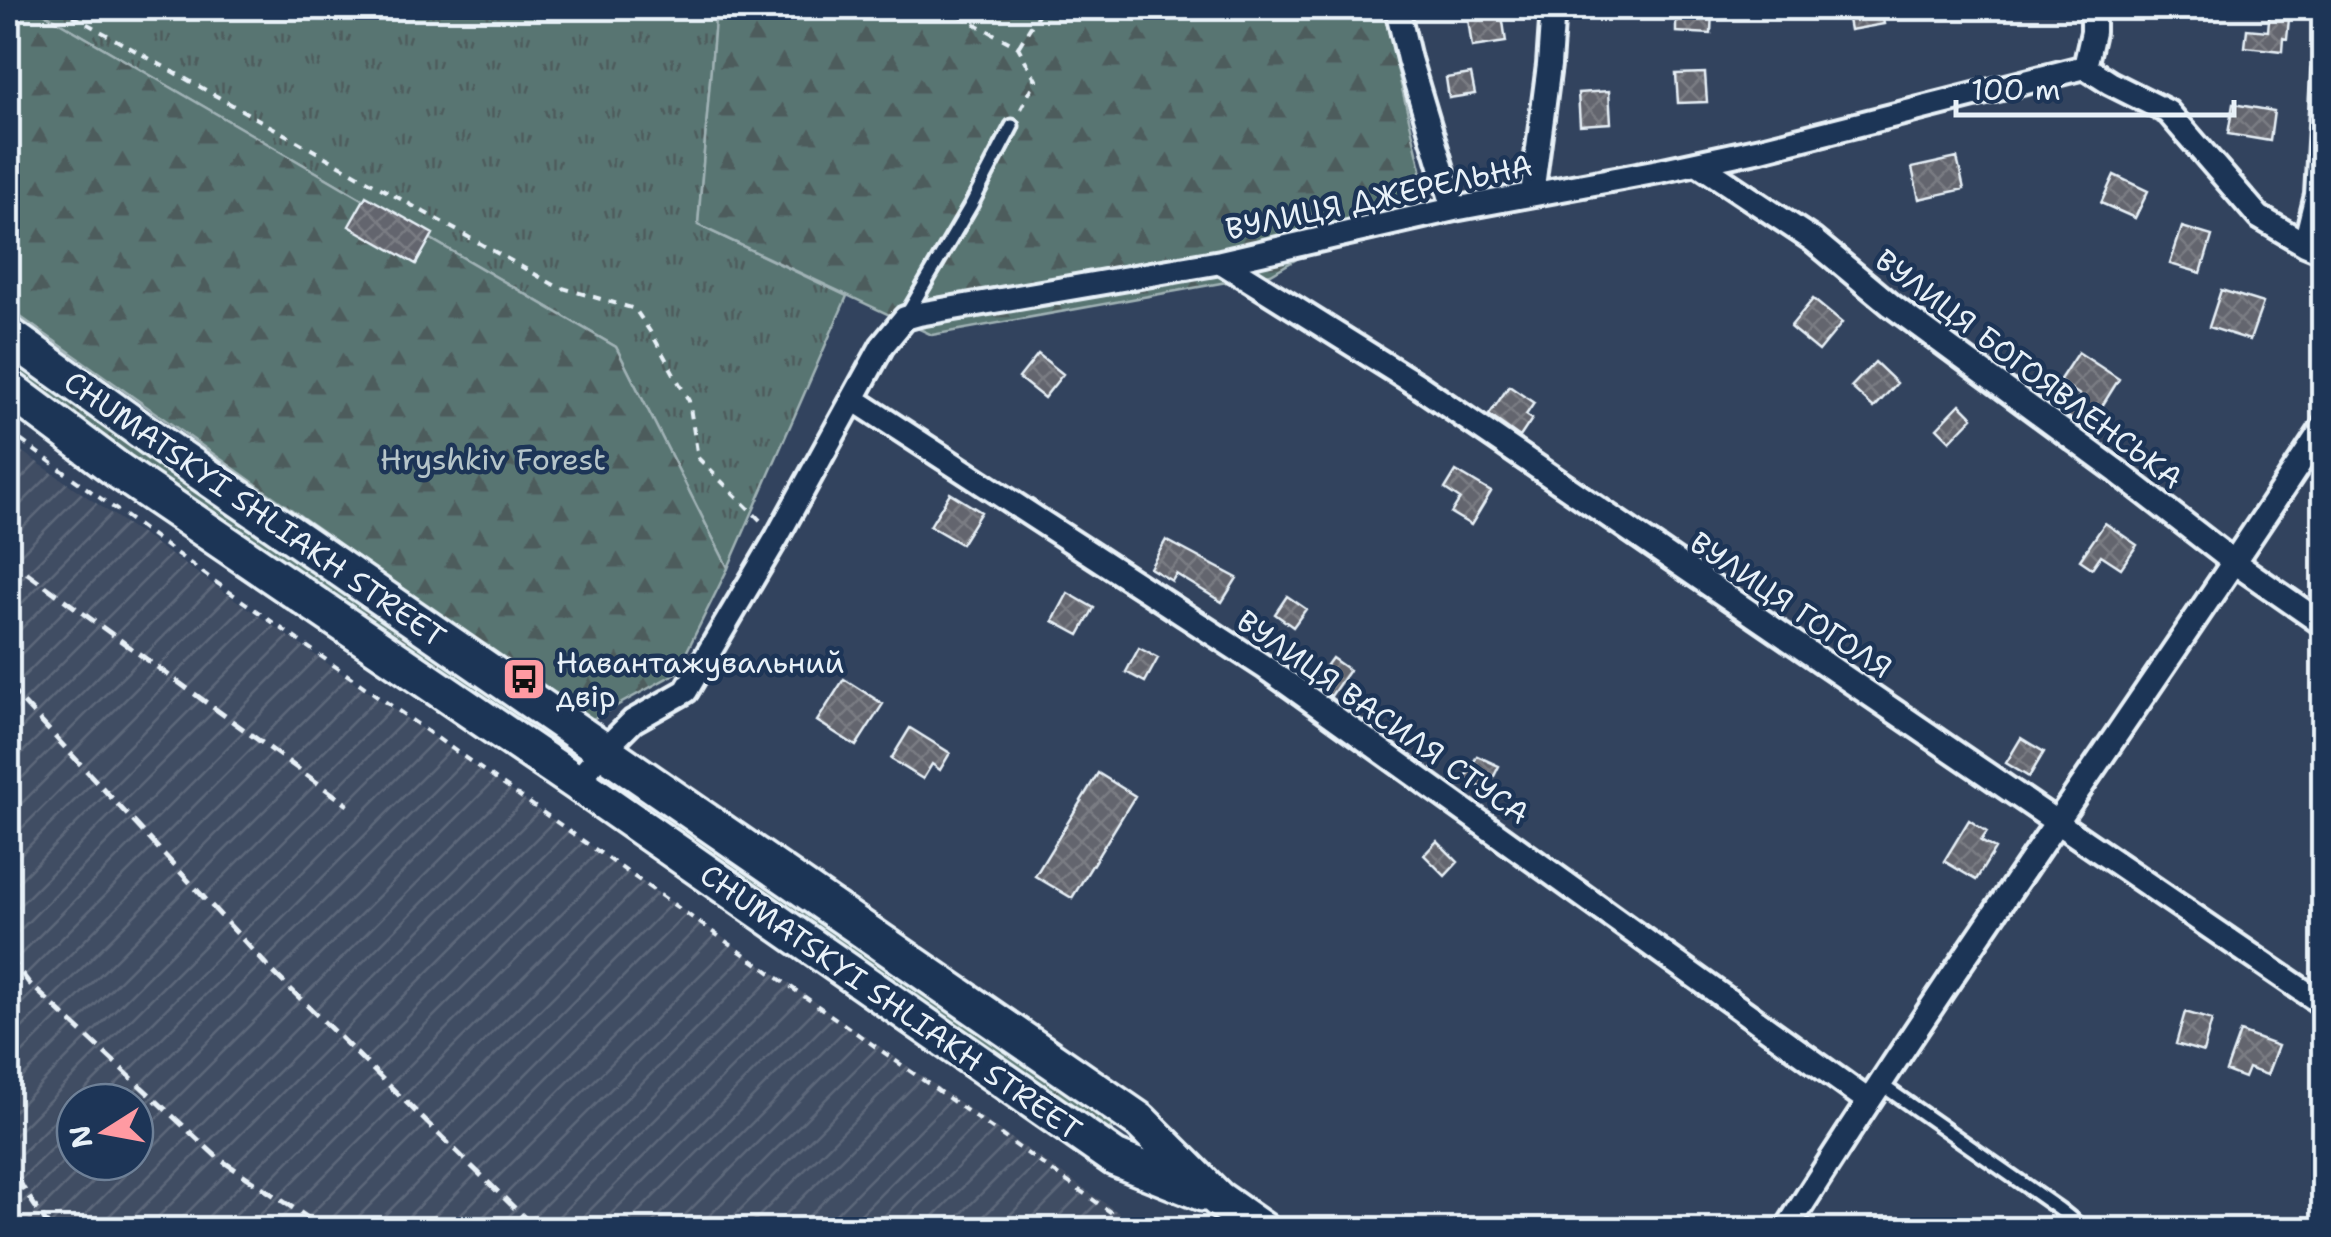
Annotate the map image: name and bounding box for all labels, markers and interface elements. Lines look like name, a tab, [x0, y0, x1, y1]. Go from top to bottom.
scale bar	[1956, 55, 2234, 117]
text: 100 m	[1971, 69, 2061, 110]
street label: ВУЛИЦЯ ДЖЕРЕЛЬНА	[1222, 144, 1536, 250]
street label: ВУЛИЦЯ БОГОЯВЛЕНСЬКА	[1867, 240, 2191, 498]
street label: CHUMATSKYI SHLIAKH STREET	[56, 361, 454, 657]
park label: Hryshkiv Forest	[380, 439, 606, 480]
street label: ВУЛИЦЯ ГОГОЛЯ	[1682, 522, 1900, 688]
street label: ВУЛИЦЯ ВАСИЛЯ СТУСА	[1228, 600, 1538, 834]
place label: Навантажувальний двір	[556, 642, 844, 717]
bus stop icon: Навантажувальний двір	[501, 656, 547, 702]
street label: CHUMATSKYI SHLIAKH STREET	[692, 854, 1090, 1150]
north arrow	[55, 1082, 155, 1182]
text: N	[60, 1122, 101, 1151]

